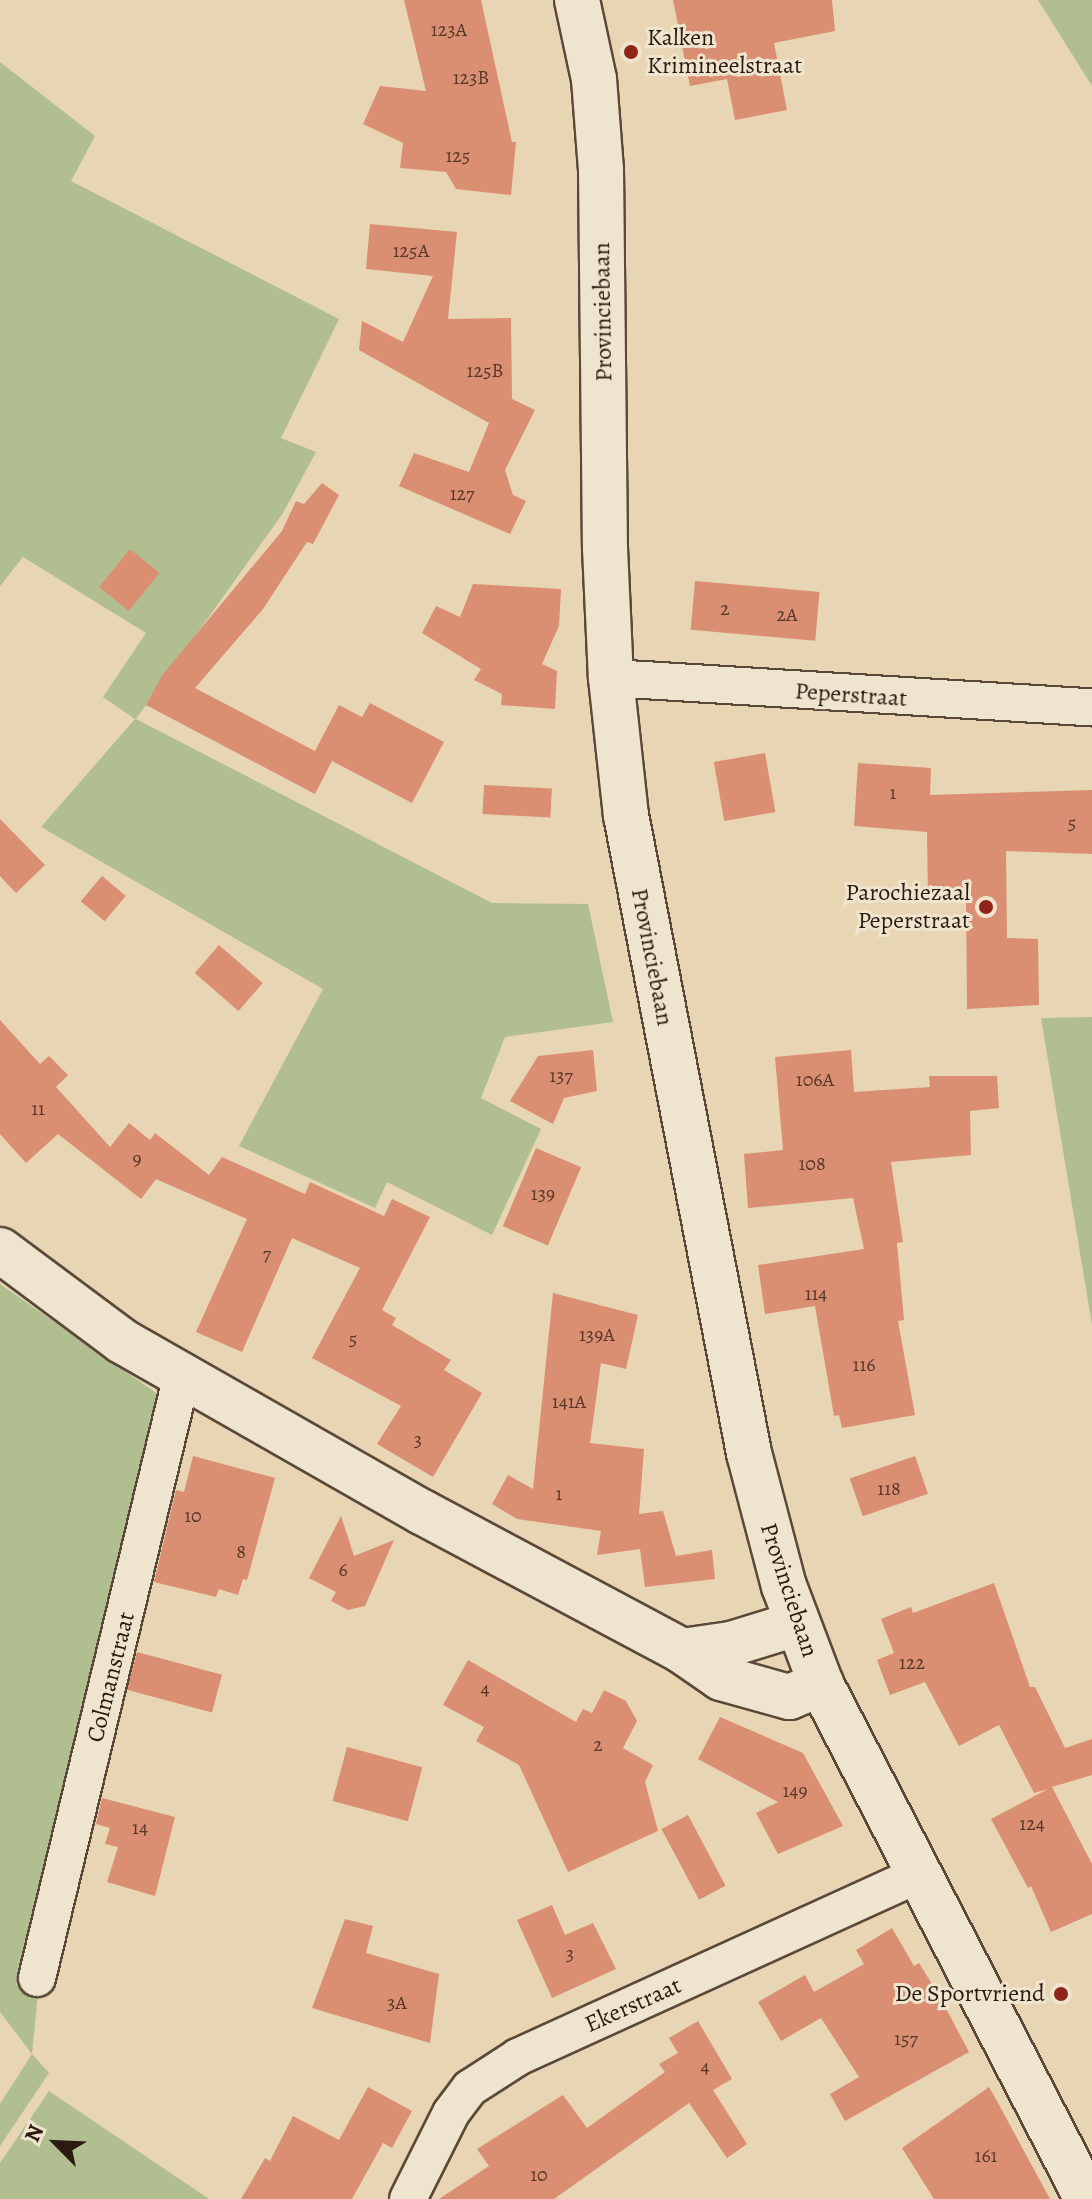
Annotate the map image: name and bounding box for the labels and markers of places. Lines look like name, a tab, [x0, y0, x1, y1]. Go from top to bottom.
place label: Kalken Krimineelstraat	[647, 24, 802, 80]
marker: Kalken Krimineelstraat	[622, 43, 640, 61]
place label: Parochiezaal Peperstraat	[845, 879, 970, 935]
marker: Parochiezaal Peperstraat	[977, 898, 995, 916]
place label: De Sportvriend	[895, 1980, 1045, 2008]
marker: De Sportvriend	[1052, 1985, 1070, 2003]

